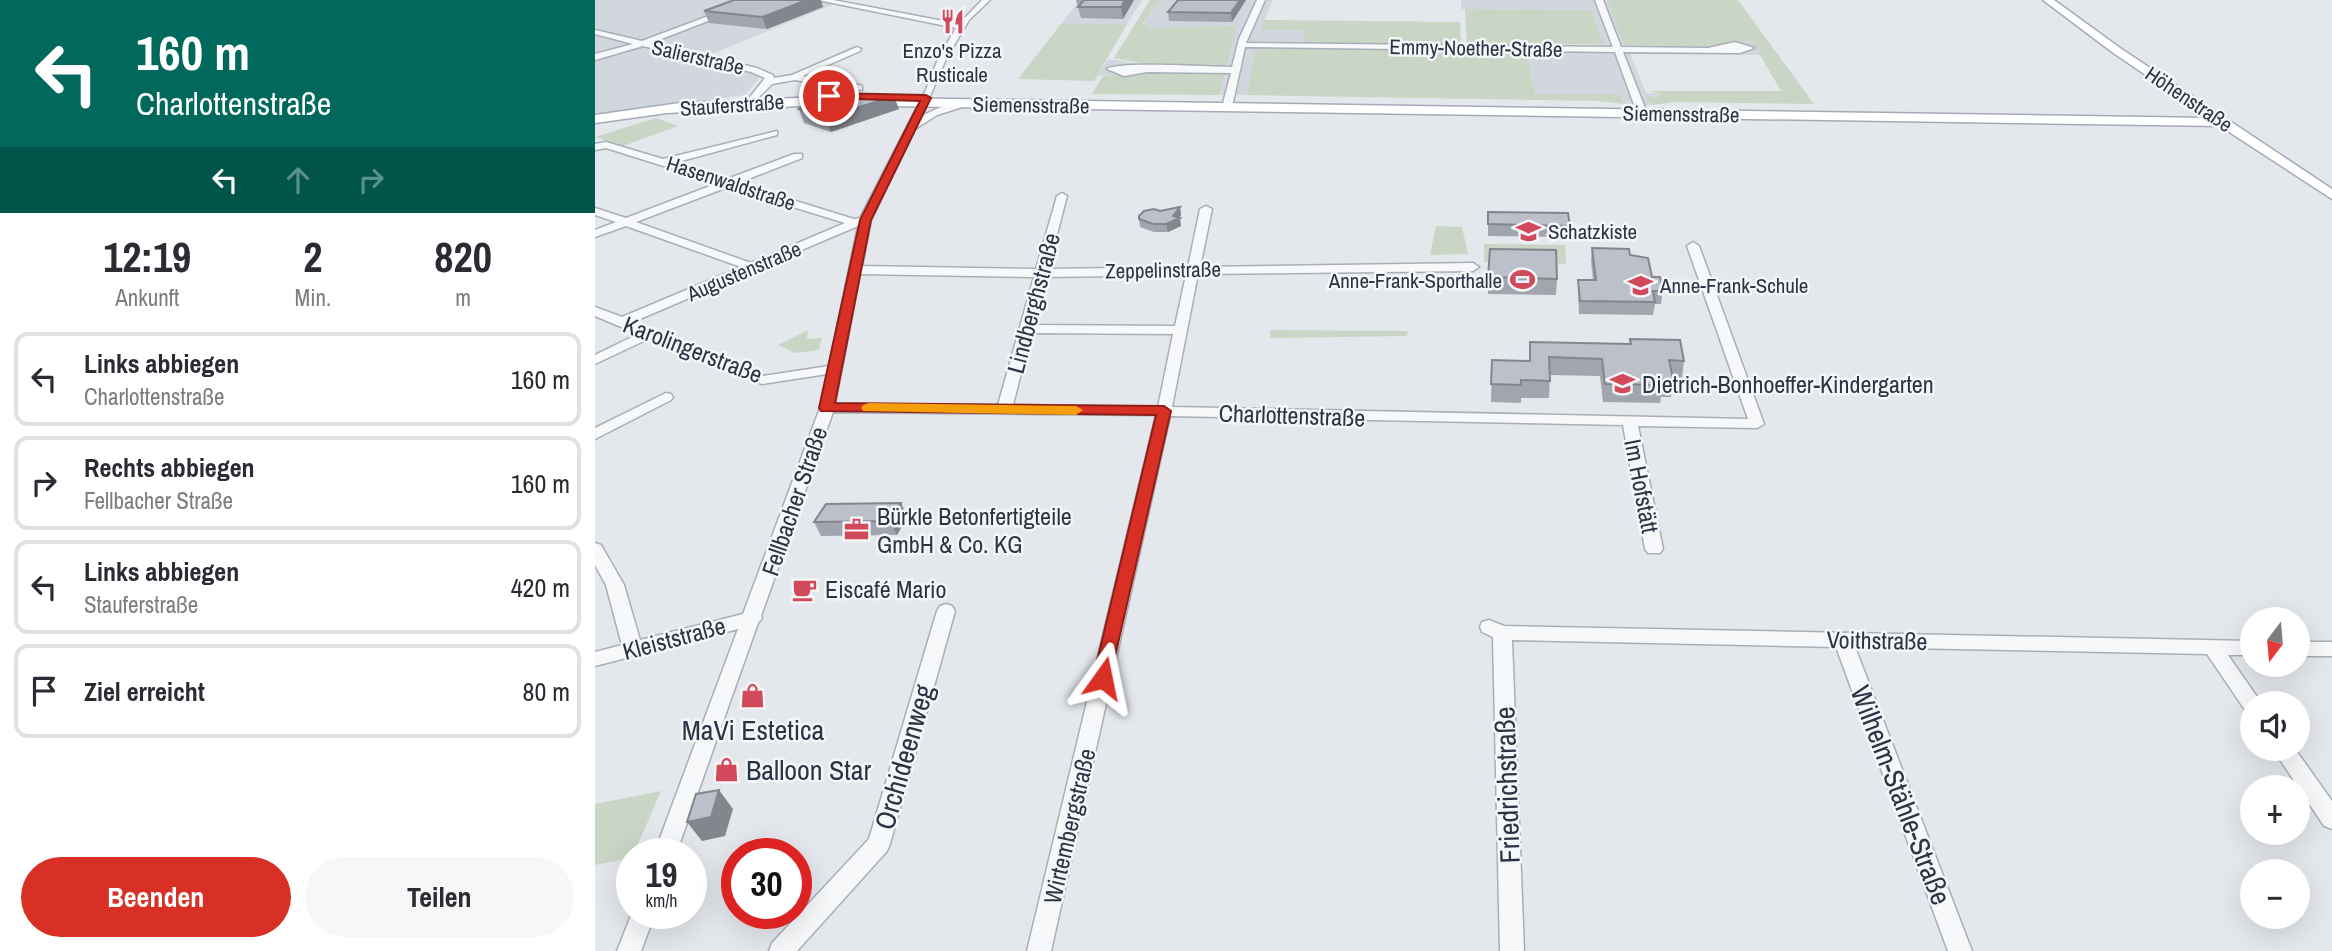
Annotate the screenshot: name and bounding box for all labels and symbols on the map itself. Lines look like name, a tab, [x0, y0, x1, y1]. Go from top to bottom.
restaurant icon: Enzo's Pizza Rusticale	[938, 7, 966, 35]
street label: Salierstraße	[649, 32, 747, 82]
street label: Emmy-Noether-Straße	[1389, 32, 1563, 64]
place label: Enzo's Pizza Rusticale	[902, 36, 1002, 89]
street label: Höhenstraße	[2140, 59, 2238, 139]
pin	[799, 66, 859, 126]
street label: Stauferstraße	[679, 87, 785, 123]
street label: Siemensstraße	[972, 89, 1090, 121]
street label: Siemensstraße	[1622, 98, 1740, 130]
street label: Hasenwaldstraße	[663, 149, 799, 217]
school or university icon: Schatzkiste	[1514, 217, 1542, 245]
place label: Schatzkiste	[1548, 217, 1637, 246]
street label: Lindberghstraße	[999, 229, 1067, 377]
street label: Augustenstraße	[681, 234, 806, 308]
street label: Zeppelinstraße	[1105, 254, 1221, 286]
place label: Anne-Frank-Sporthalle	[1328, 266, 1502, 295]
sports icon: Anne-Frank-Sporthalle	[1508, 266, 1536, 294]
school or university icon: Anne-Frank-Schule	[1626, 271, 1654, 299]
place label: Anne-Frank-Schule	[1659, 271, 1808, 300]
street label: Karolingerstraße	[619, 308, 767, 390]
place label: Dietrich-Bonhoeffer-Kindergarten	[1642, 368, 1934, 400]
school or university icon: Dietrich-Bonhoeffer-Kindergarten	[1608, 370, 1636, 398]
street label: Charlottenstraße	[1218, 396, 1366, 434]
street label: Fellbacher Straße	[754, 422, 834, 580]
street label: Im Hofstätt	[1617, 436, 1667, 536]
place label: Bürkle Betonfertigteile GmbH & Co. KG	[877, 500, 1072, 560]
office icon: Bürkle Betonfertigteile GmbH & Co. KG	[843, 516, 871, 544]
place label: Eiscafé Mario	[825, 573, 946, 605]
cafe icon: Eiscafé Mario	[791, 575, 819, 603]
north arrow	[2240, 607, 2310, 677]
street label: Kleiststraße	[619, 609, 729, 667]
street label: Voithstraße	[1826, 623, 1928, 657]
position arrow	[1066, 641, 1140, 715]
street label: Orchideenweg	[865, 680, 943, 834]
street label: Wilhelm-Stähle-Straße	[1842, 680, 1960, 910]
shop icon: MaVi Estetica	[739, 682, 767, 710]
street label: Friedrichstraße	[1485, 706, 1529, 864]
place label: MaVi Estetica	[682, 711, 824, 749]
street label: Wirtembergstraße	[1036, 745, 1102, 907]
place label: Balloon Star	[746, 751, 871, 789]
shop icon: Balloon Star	[712, 756, 740, 784]
speed limit sign: 30	[721, 838, 812, 929]

